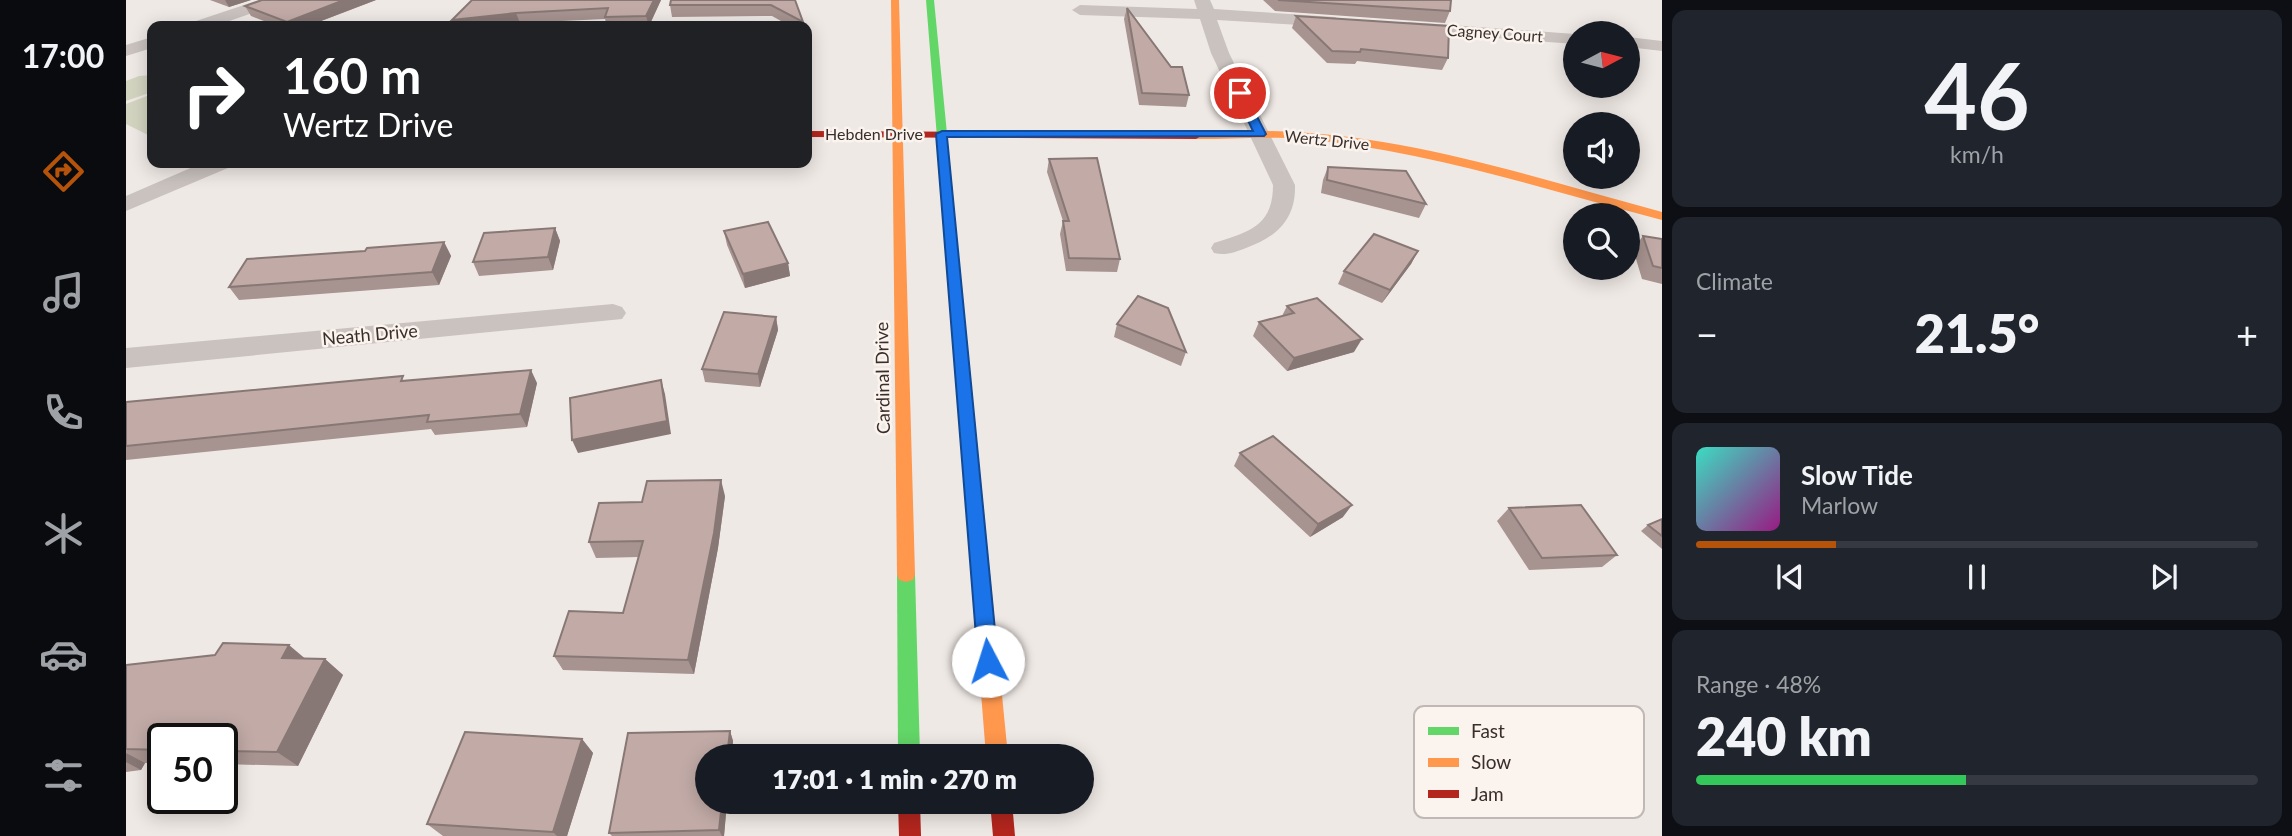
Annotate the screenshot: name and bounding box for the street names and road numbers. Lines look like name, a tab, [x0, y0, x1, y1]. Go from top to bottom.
street label: Cagney Court	[1446, 20, 1544, 45]
street label: Hebden Drive	[825, 124, 923, 143]
street label: Wertz Drive	[1284, 126, 1370, 153]
street label: Neath Drive	[321, 319, 419, 349]
street label: Cardinal Drive	[870, 322, 894, 434]

